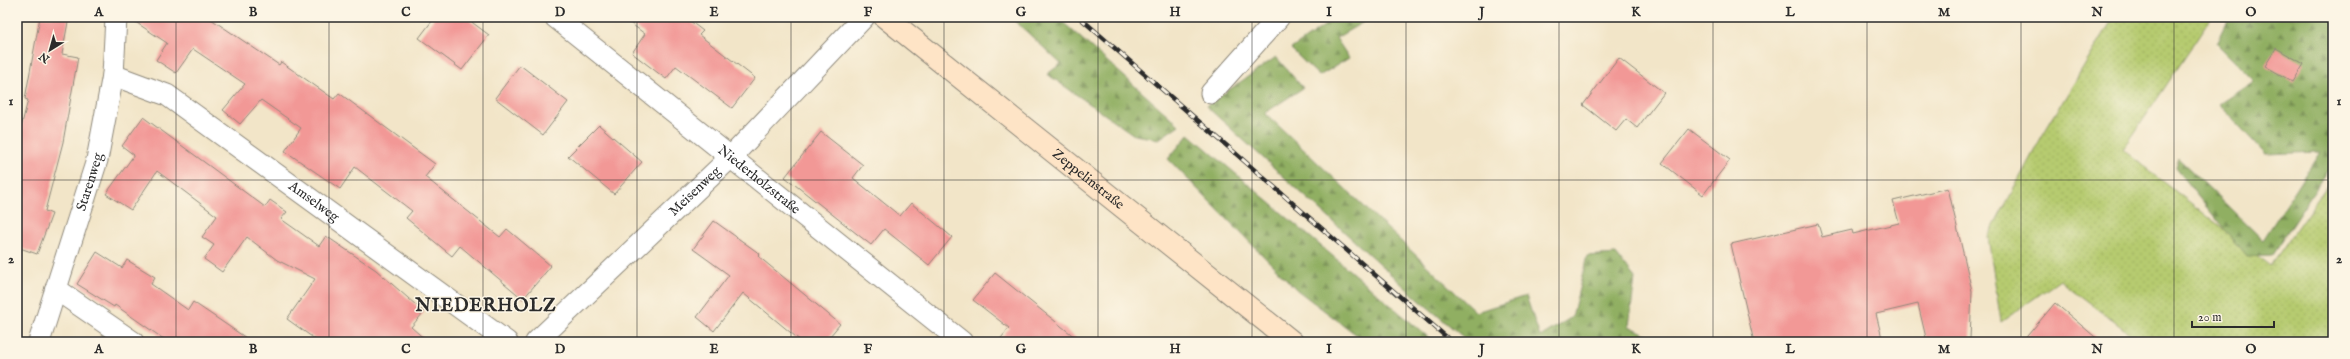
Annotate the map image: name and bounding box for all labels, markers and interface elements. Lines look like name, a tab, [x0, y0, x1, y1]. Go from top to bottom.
text: A	[94, 4, 105, 21]
text: B	[249, 4, 258, 21]
text: C	[401, 4, 411, 21]
text: D	[555, 4, 566, 21]
text: E	[709, 4, 719, 21]
text: F	[864, 4, 873, 21]
text: G	[1016, 4, 1027, 21]
text: H	[1169, 4, 1181, 21]
text: I	[1326, 4, 1332, 21]
text: J	[1477, 4, 1485, 21]
text: K	[1631, 4, 1641, 21]
text: L	[1784, 4, 1795, 21]
text: M	[1938, 4, 1951, 21]
text: N	[2090, 4, 2103, 21]
text: O	[2246, 4, 2257, 21]
north arrow	[30, 30, 70, 70]
text: N	[36, 48, 53, 66]
text: 1	[9, 93, 14, 110]
text: 1	[2337, 93, 2342, 110]
street label: Niederholzstraße	[714, 141, 804, 219]
street label: Zeppelinstraße	[1048, 145, 1128, 214]
street label: Starenweg	[72, 151, 107, 213]
street label: Meisenweg	[665, 162, 725, 220]
street label: Amselweg	[284, 177, 343, 226]
text: 2	[8, 251, 14, 268]
text: 2	[2336, 251, 2342, 268]
district label: NIEDERHOLZ	[414, 295, 557, 318]
scale bar	[2192, 303, 2274, 329]
text: 20 m	[2198, 310, 2221, 325]
text: A	[94, 341, 105, 358]
text: B	[249, 341, 258, 358]
text: C	[401, 341, 411, 358]
text: D	[555, 341, 566, 358]
text: E	[709, 341, 719, 358]
text: F	[864, 341, 873, 358]
text: G	[1016, 341, 1027, 358]
text: H	[1169, 341, 1181, 358]
text: I	[1326, 341, 1332, 358]
text: J	[1477, 341, 1485, 358]
text: K	[1631, 341, 1641, 358]
text: L	[1784, 341, 1795, 358]
text: M	[1938, 341, 1951, 358]
text: N	[2090, 341, 2103, 358]
text: O	[2246, 341, 2257, 358]

